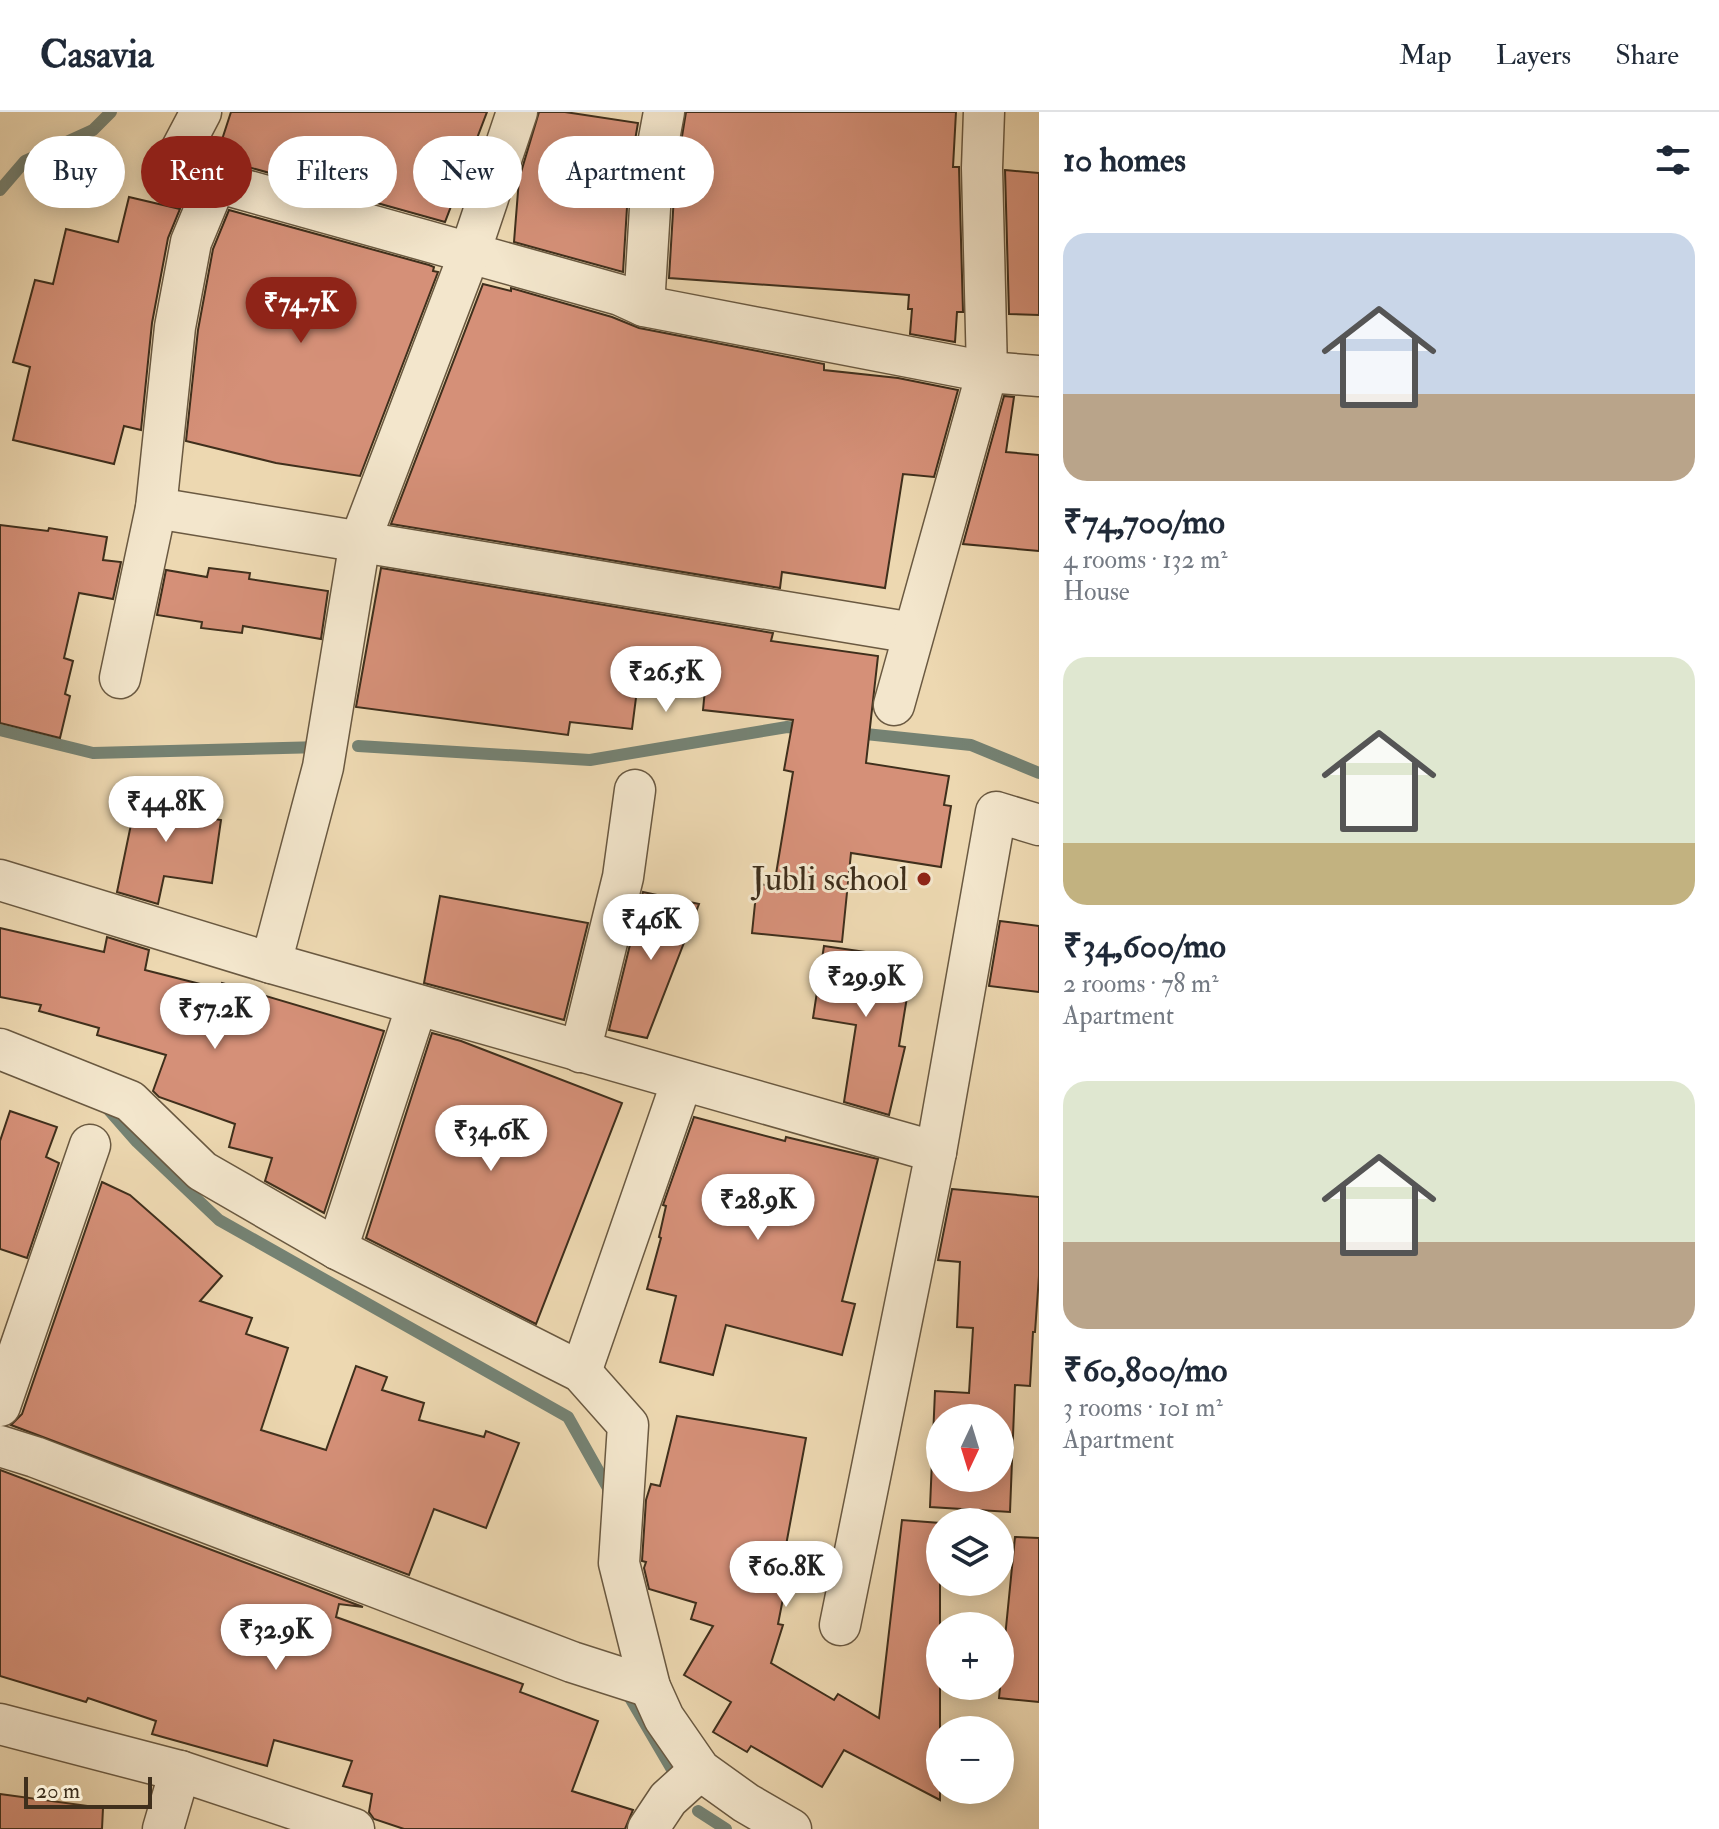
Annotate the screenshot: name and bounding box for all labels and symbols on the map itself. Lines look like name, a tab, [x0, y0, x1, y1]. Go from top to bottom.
pin: ₹74.7K	[236, 277, 366, 345]
pin: ₹26.5K	[601, 646, 731, 714]
pin: ₹44.8K	[101, 776, 231, 844]
place label: Jubli school	[751, 858, 908, 901]
marker: Jubli school	[915, 870, 933, 888]
pin: ₹46K	[604, 894, 698, 962]
pin: ₹29.9K	[801, 951, 931, 1019]
pin: ₹57.2K	[150, 983, 280, 1051]
pin: ₹34.6K	[426, 1105, 556, 1173]
pin: ₹28.9K	[693, 1174, 823, 1242]
north arrow	[926, 1404, 1014, 1492]
pin: ₹60.8K	[721, 1541, 851, 1609]
pin: ₹32.9K	[211, 1604, 341, 1672]
scale bar	[24, 1773, 152, 1809]

